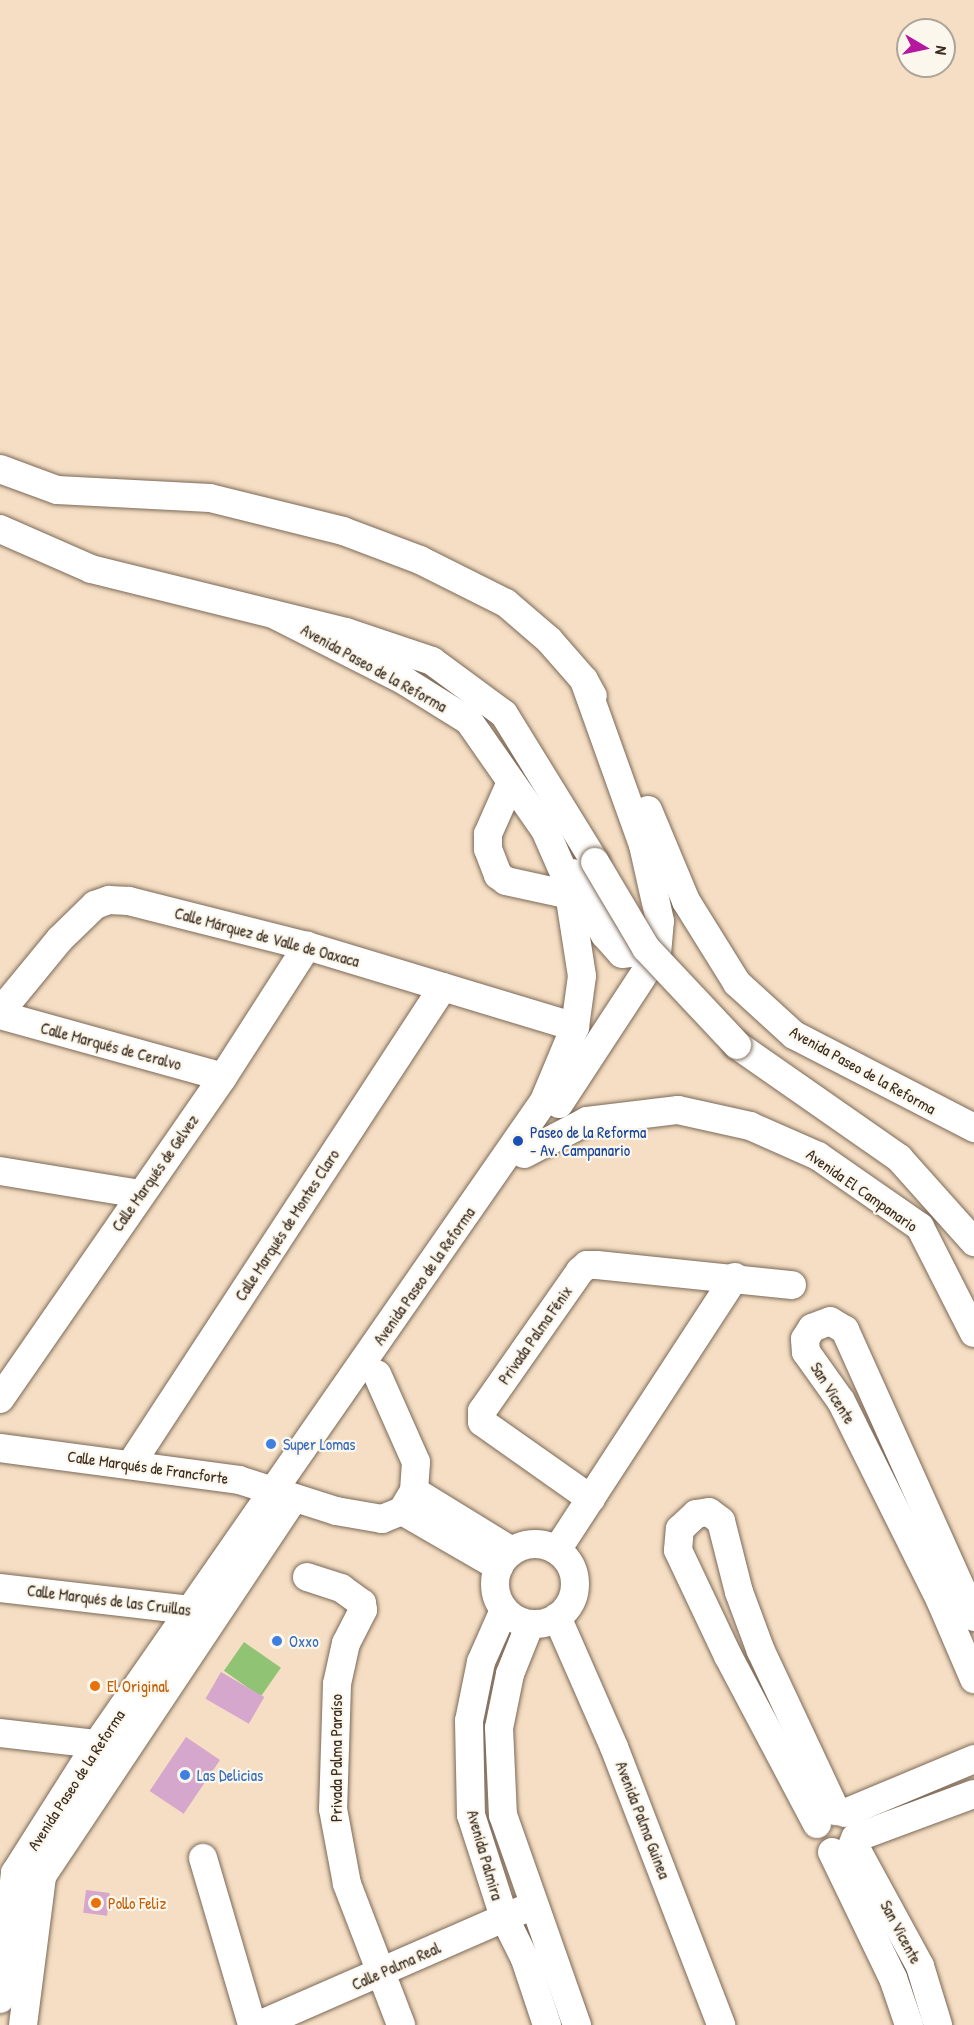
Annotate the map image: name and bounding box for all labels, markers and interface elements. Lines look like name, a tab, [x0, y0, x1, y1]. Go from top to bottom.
north arrow	[896, 18, 956, 78]
text: N	[930, 45, 953, 56]
street label: Avenida Paseo de la Reforma	[298, 620, 450, 716]
street label: Calle Márquez de Valle de Oaxaca	[173, 903, 361, 971]
street label: Calle Marqués de Ceralvo	[39, 1018, 183, 1074]
street label: Avenida Paseo de la Reforma	[787, 1022, 939, 1118]
street label: Calle Marqués de Gelvez	[108, 1111, 202, 1235]
place label: Paseo de la Reforma - Av. Campanario	[530, 1122, 646, 1160]
marker: Paseo de la Reforma - Av. Campanario	[511, 1134, 525, 1148]
street label: Avenida El Campanario	[803, 1144, 921, 1236]
street label: Calle Marqués de Montes Claro	[231, 1146, 343, 1304]
street label: Avenida Paseo de la Reforma	[369, 1203, 479, 1349]
street label: Privada Palma Fénix	[494, 1282, 576, 1388]
street label: San Vicente	[807, 1359, 859, 1427]
place label: Super Lomas	[283, 1434, 356, 1454]
marker: Super Lomas	[264, 1437, 278, 1451]
street label: Calle Marqués de Francforte	[66, 1446, 230, 1488]
street label: Calle Marqués de las Cruillas	[26, 1580, 192, 1620]
place label: Oxxo	[289, 1631, 319, 1651]
marker: Oxxo	[270, 1634, 284, 1648]
place label: El Original	[107, 1676, 169, 1696]
marker: El Original	[88, 1679, 102, 1693]
street label: Privada Palma Paraíso	[326, 1694, 346, 1822]
street label: Avenida Paseo de la Reforma	[23, 1706, 129, 1854]
street label: Avenida Palma Guinea	[612, 1759, 674, 1881]
place label: Las Delicias	[197, 1765, 263, 1785]
marker: Las Delicias	[178, 1768, 192, 1782]
street label: Avenida Palmira	[463, 1808, 507, 1902]
place label: Pollo Feliz	[108, 1893, 166, 1913]
marker: Pollo Feliz	[89, 1896, 103, 1910]
street label: San Vicente	[876, 1897, 926, 1967]
street label: Calle Palma Real	[349, 1938, 443, 1994]

